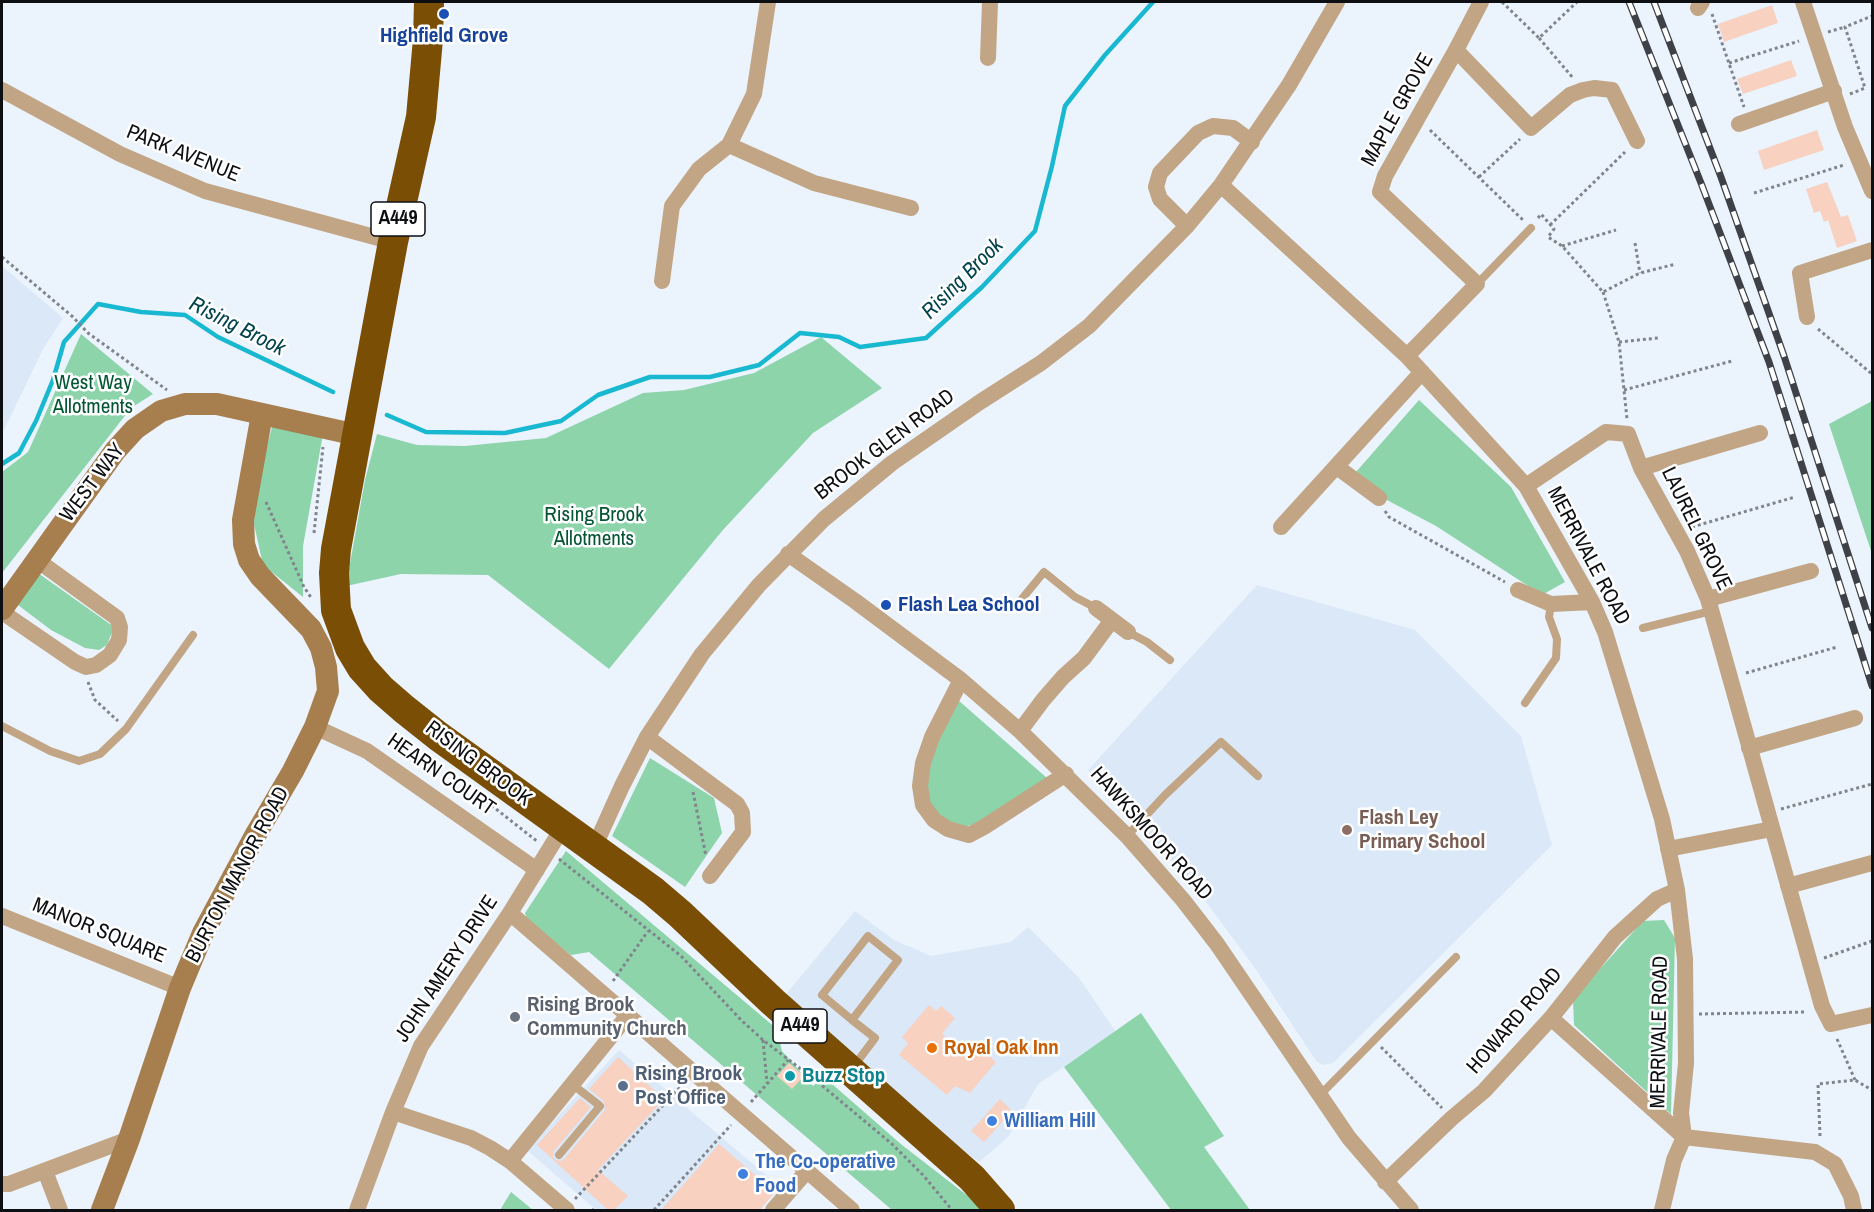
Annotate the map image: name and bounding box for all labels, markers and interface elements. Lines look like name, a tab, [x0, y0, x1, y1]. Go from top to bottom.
marker: Highfield Grove	[437, 7, 451, 21]
place label: Highfield Grove	[380, 23, 508, 49]
street label: MAPLE GROVE	[1357, 49, 1439, 171]
street label: PARK AVENUE	[123, 120, 243, 188]
road number: A449	[371, 202, 425, 236]
water label: Rising Brook	[917, 233, 1009, 325]
water label: Rising Brook	[185, 292, 289, 362]
park label: West Way Allotments	[53, 370, 133, 420]
street label: BROOK GLEN ROAD	[810, 384, 960, 506]
street label: WEST WAY	[55, 439, 131, 527]
street label: LAUREL GROVE	[1655, 463, 1737, 595]
street label: MERRIVALE ROAD	[1541, 483, 1635, 629]
park label: Rising Brook Allotments	[544, 502, 644, 552]
place label: Flash Lea School	[898, 592, 1040, 618]
marker: Flash Lea School	[879, 598, 893, 612]
street label: RISING BROOK	[420, 716, 536, 812]
street label: HEARN COURT	[382, 729, 500, 821]
street label: HAWKSMOOR ROAD	[1085, 762, 1217, 906]
street label: BURTON MANOR ROAD	[181, 783, 295, 967]
place label: Flash Ley Primary School	[1359, 805, 1485, 855]
marker: Flash Ley Primary School	[1340, 823, 1354, 837]
street label: JOHN AMERY DRIVE	[390, 891, 504, 1047]
street label: MANOR SQUARE	[29, 893, 169, 969]
street label: MERRIVALE ROAD	[1646, 955, 1674, 1109]
street label: HOWARD ROAD	[1462, 963, 1568, 1079]
place label: Rising Brook Community Church	[527, 992, 687, 1042]
road number: A449	[773, 1009, 827, 1043]
marker: Rising Brook Community Church	[508, 1010, 522, 1024]
place label: Royal Oak Inn	[944, 1035, 1059, 1061]
marker: Royal Oak Inn	[925, 1041, 939, 1055]
place label: Rising Brook Post Office	[635, 1061, 742, 1111]
place label: Buzz Stop	[802, 1063, 885, 1089]
marker: Buzz Stop	[783, 1069, 797, 1083]
marker: Rising Brook Post Office	[616, 1079, 630, 1093]
place label: William Hill	[1004, 1108, 1096, 1134]
marker: William Hill	[985, 1114, 999, 1128]
place label: The Co-operative Food	[755, 1149, 896, 1199]
marker: The Co-operative Food	[736, 1167, 750, 1181]

